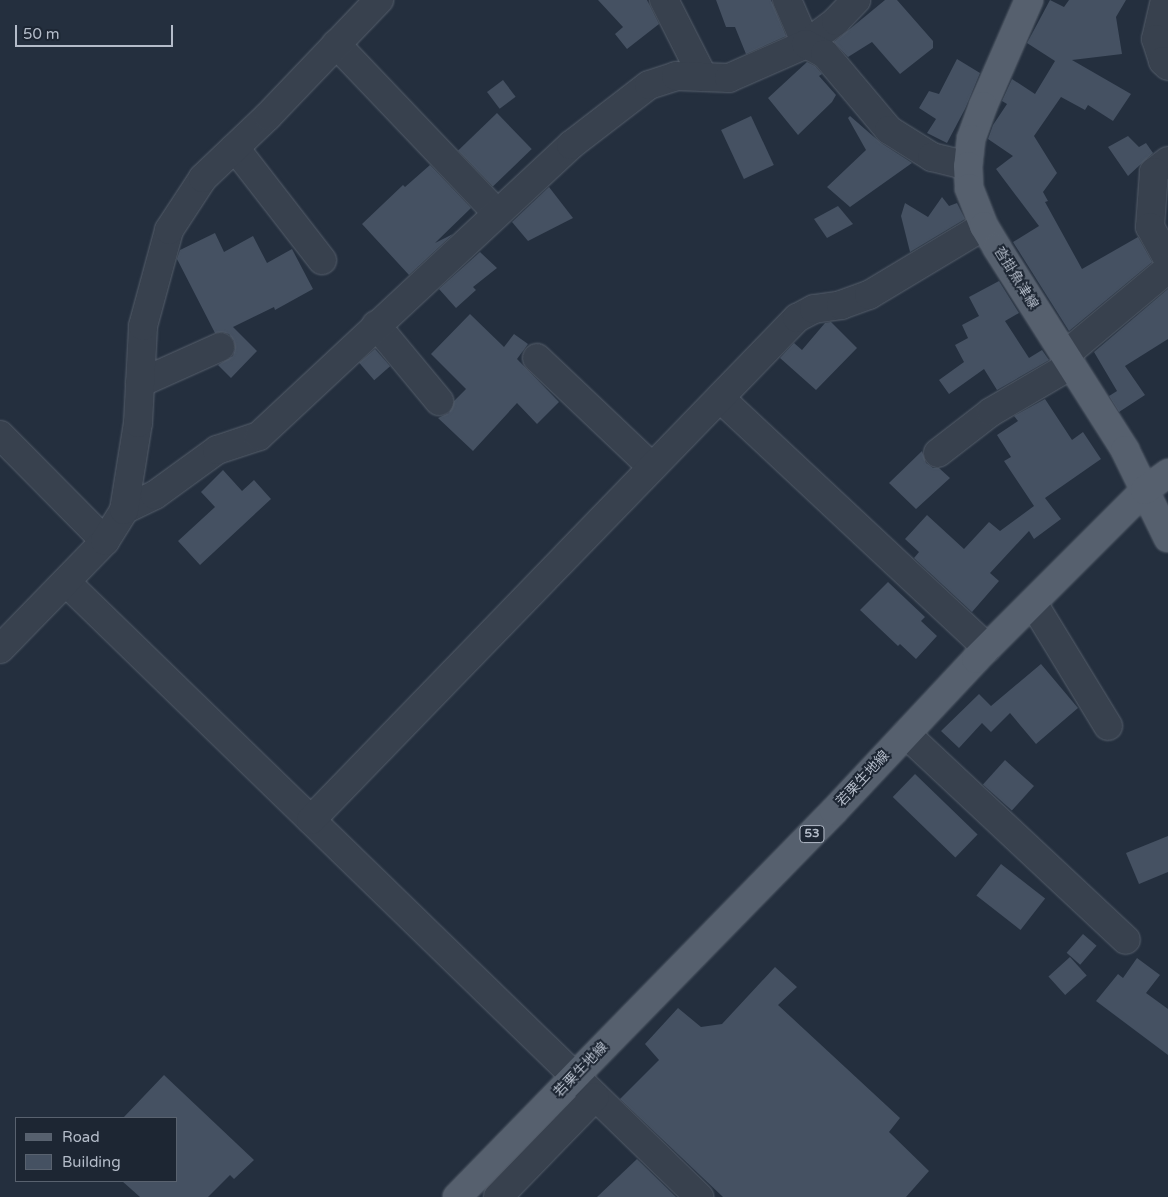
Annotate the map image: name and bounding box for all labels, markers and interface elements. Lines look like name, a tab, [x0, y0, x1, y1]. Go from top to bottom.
scale bar	[18, 15, 175, 47]
text: 50 m	[23, 25, 60, 43]
street label: 沓掛魚津線	[990, 244, 1042, 312]
street label: 若栗生地線	[833, 748, 893, 810]
road number: 53	[798, 824, 826, 844]
street label: 若栗生地線	[551, 1039, 611, 1101]
legend	[15, 1117, 178, 1182]
text: Road	[62, 1128, 100, 1146]
text: Building	[62, 1153, 121, 1171]

